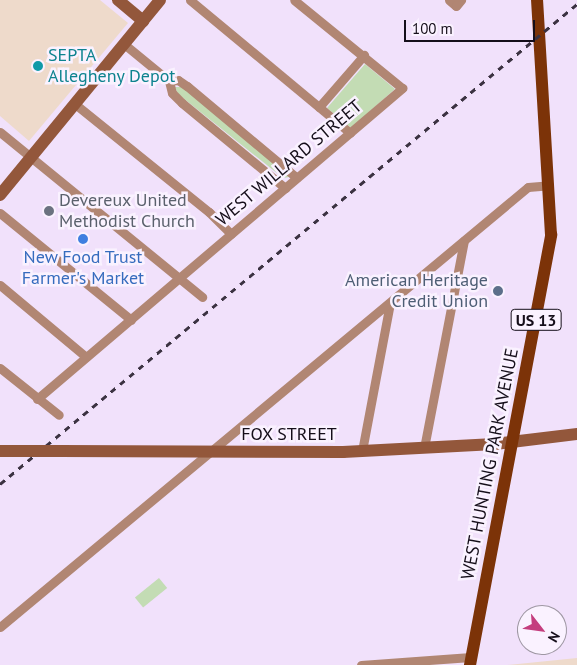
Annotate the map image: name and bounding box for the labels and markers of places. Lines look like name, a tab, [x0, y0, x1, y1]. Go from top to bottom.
place label: SEPTA Allegheny Depot	[48, 45, 176, 88]
marker: SEPTA Allegheny Depot	[32, 60, 44, 72]
place label: Devereux United Methodist Church	[59, 190, 195, 232]
marker: Devereux United Methodist Church	[43, 205, 55, 217]
marker: New Food Trust Farmer's Market	[77, 233, 89, 245]
place label: New Food Trust Farmer's Market	[22, 247, 144, 290]
place label: American Heritage Credit Union	[345, 270, 488, 312]
marker: American Heritage Credit Union	[492, 285, 504, 297]

